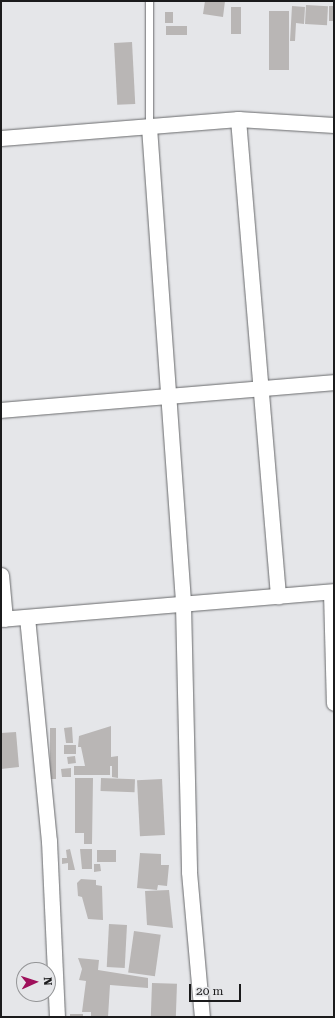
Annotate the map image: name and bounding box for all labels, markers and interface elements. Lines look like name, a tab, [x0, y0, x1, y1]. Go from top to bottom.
north arrow	[16, 962, 56, 1002]
scale bar	[191, 976, 243, 1002]
text: N	[41, 977, 54, 986]
text: 20 m	[196, 984, 223, 998]

